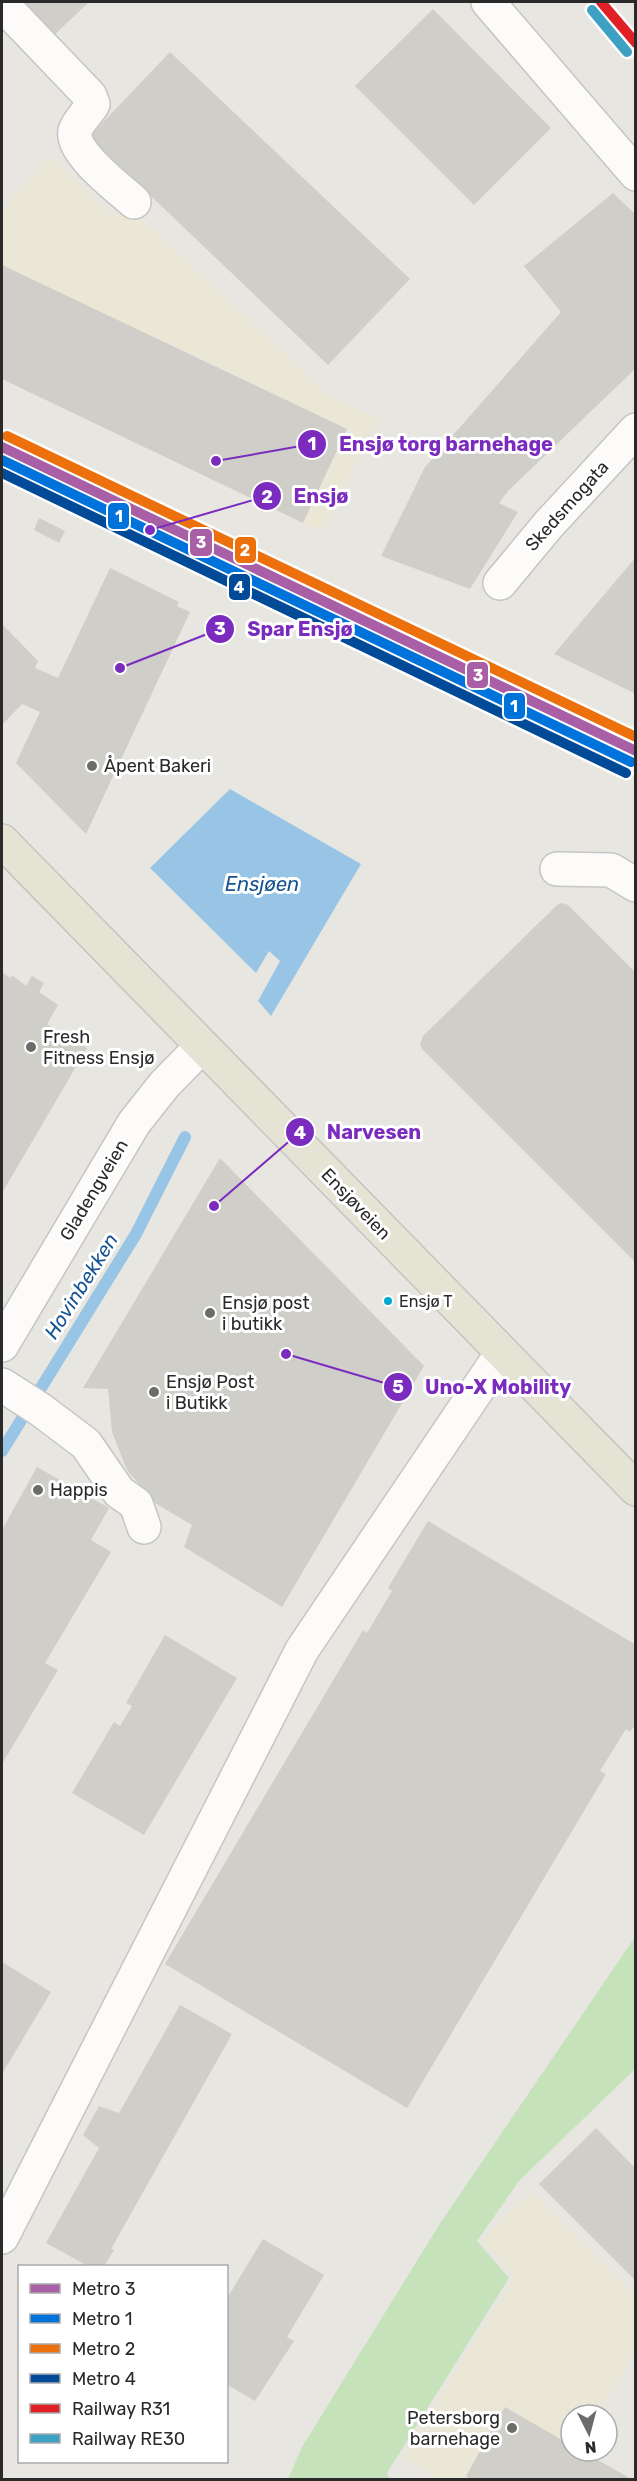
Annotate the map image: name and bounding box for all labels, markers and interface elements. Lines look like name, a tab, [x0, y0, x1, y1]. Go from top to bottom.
callout: Ensjø torg barnehage	[297, 425, 565, 463]
text: Ensjø torg barnehage	[339, 432, 553, 456]
text: 1	[308, 433, 316, 455]
street label: Skedsmogata	[521, 456, 613, 556]
callout: Ensjø	[252, 477, 361, 515]
text: Ensjø	[294, 484, 348, 508]
text: 2	[261, 486, 273, 508]
line badge: 1	[107, 502, 130, 530]
text: 1	[115, 507, 123, 526]
line badge: 3	[189, 528, 213, 557]
text: 3	[196, 533, 206, 552]
line badge: 2	[234, 536, 257, 564]
text: 2	[240, 541, 250, 560]
line badge: 4	[228, 573, 251, 601]
text: 4	[234, 578, 245, 597]
callout: Spar Ensjø	[205, 610, 365, 648]
text: Spar Ensjø	[247, 617, 353, 641]
text: 3	[214, 618, 226, 640]
line badge: 3	[466, 661, 489, 689]
text: 3	[473, 666, 483, 685]
line badge: 1	[503, 692, 526, 720]
text: 1	[510, 697, 518, 716]
place label: Åpent Bakeri	[104, 755, 211, 777]
marker: Åpent Bakeri	[85, 759, 99, 773]
water label: Ensjøen	[225, 872, 299, 896]
place label: Fresh Fitness Ensjø	[43, 1026, 155, 1069]
marker: Fresh Fitness Ensjø	[24, 1040, 38, 1054]
callout: Narvesen	[285, 1113, 433, 1151]
text: Narvesen	[327, 1120, 421, 1144]
text: 4	[294, 1122, 306, 1144]
street label: Gladengveien	[55, 1135, 133, 1245]
street label: Ensjøveien	[317, 1164, 395, 1244]
water label: Hovinbekken	[39, 1229, 123, 1343]
place label: Ensjø post i butikk	[222, 1292, 310, 1335]
place label: Ensjø T	[399, 1292, 453, 1311]
marker: Ensjø T	[382, 1295, 394, 1307]
marker: Ensjø post i butikk	[203, 1306, 217, 1320]
callout: Uno-X Mobility	[383, 1368, 583, 1406]
place label: Ensjø Post i Butikk	[166, 1371, 254, 1414]
text: Uno-X Mobility	[425, 1375, 571, 1399]
text: 5	[392, 1376, 404, 1398]
marker: Ensjø Post i Butikk	[147, 1385, 161, 1399]
place label: Happis	[50, 1479, 108, 1501]
marker: Happis	[31, 1483, 45, 1497]
legend	[18, 2265, 228, 2463]
text: Metro 3	[72, 2278, 136, 2300]
text: Metro 1	[72, 2308, 132, 2330]
text: Metro 2	[72, 2338, 135, 2360]
text: Metro 4	[72, 2368, 136, 2390]
text: Railway R31	[72, 2398, 170, 2420]
north arrow	[559, 2403, 619, 2463]
place label: Petersborg barnehage	[407, 2407, 500, 2450]
marker: Petersborg barnehage	[505, 2421, 519, 2435]
text: Railway RE30	[72, 2428, 185, 2450]
text: N	[584, 2437, 597, 2457]

